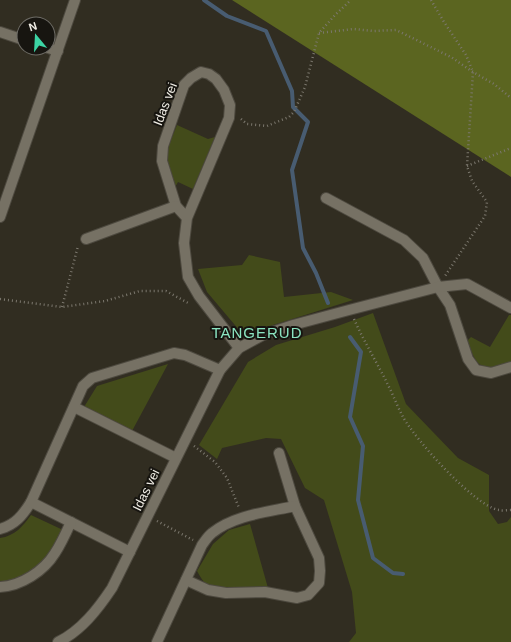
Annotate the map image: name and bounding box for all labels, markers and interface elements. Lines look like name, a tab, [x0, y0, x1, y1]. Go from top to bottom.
north arrow	[16, 16, 56, 56]
text: N	[27, 20, 39, 33]
street label: Idas vei	[150, 80, 180, 128]
district label: TANGERUD	[211, 324, 303, 341]
street label: Idas vei	[129, 466, 163, 513]

